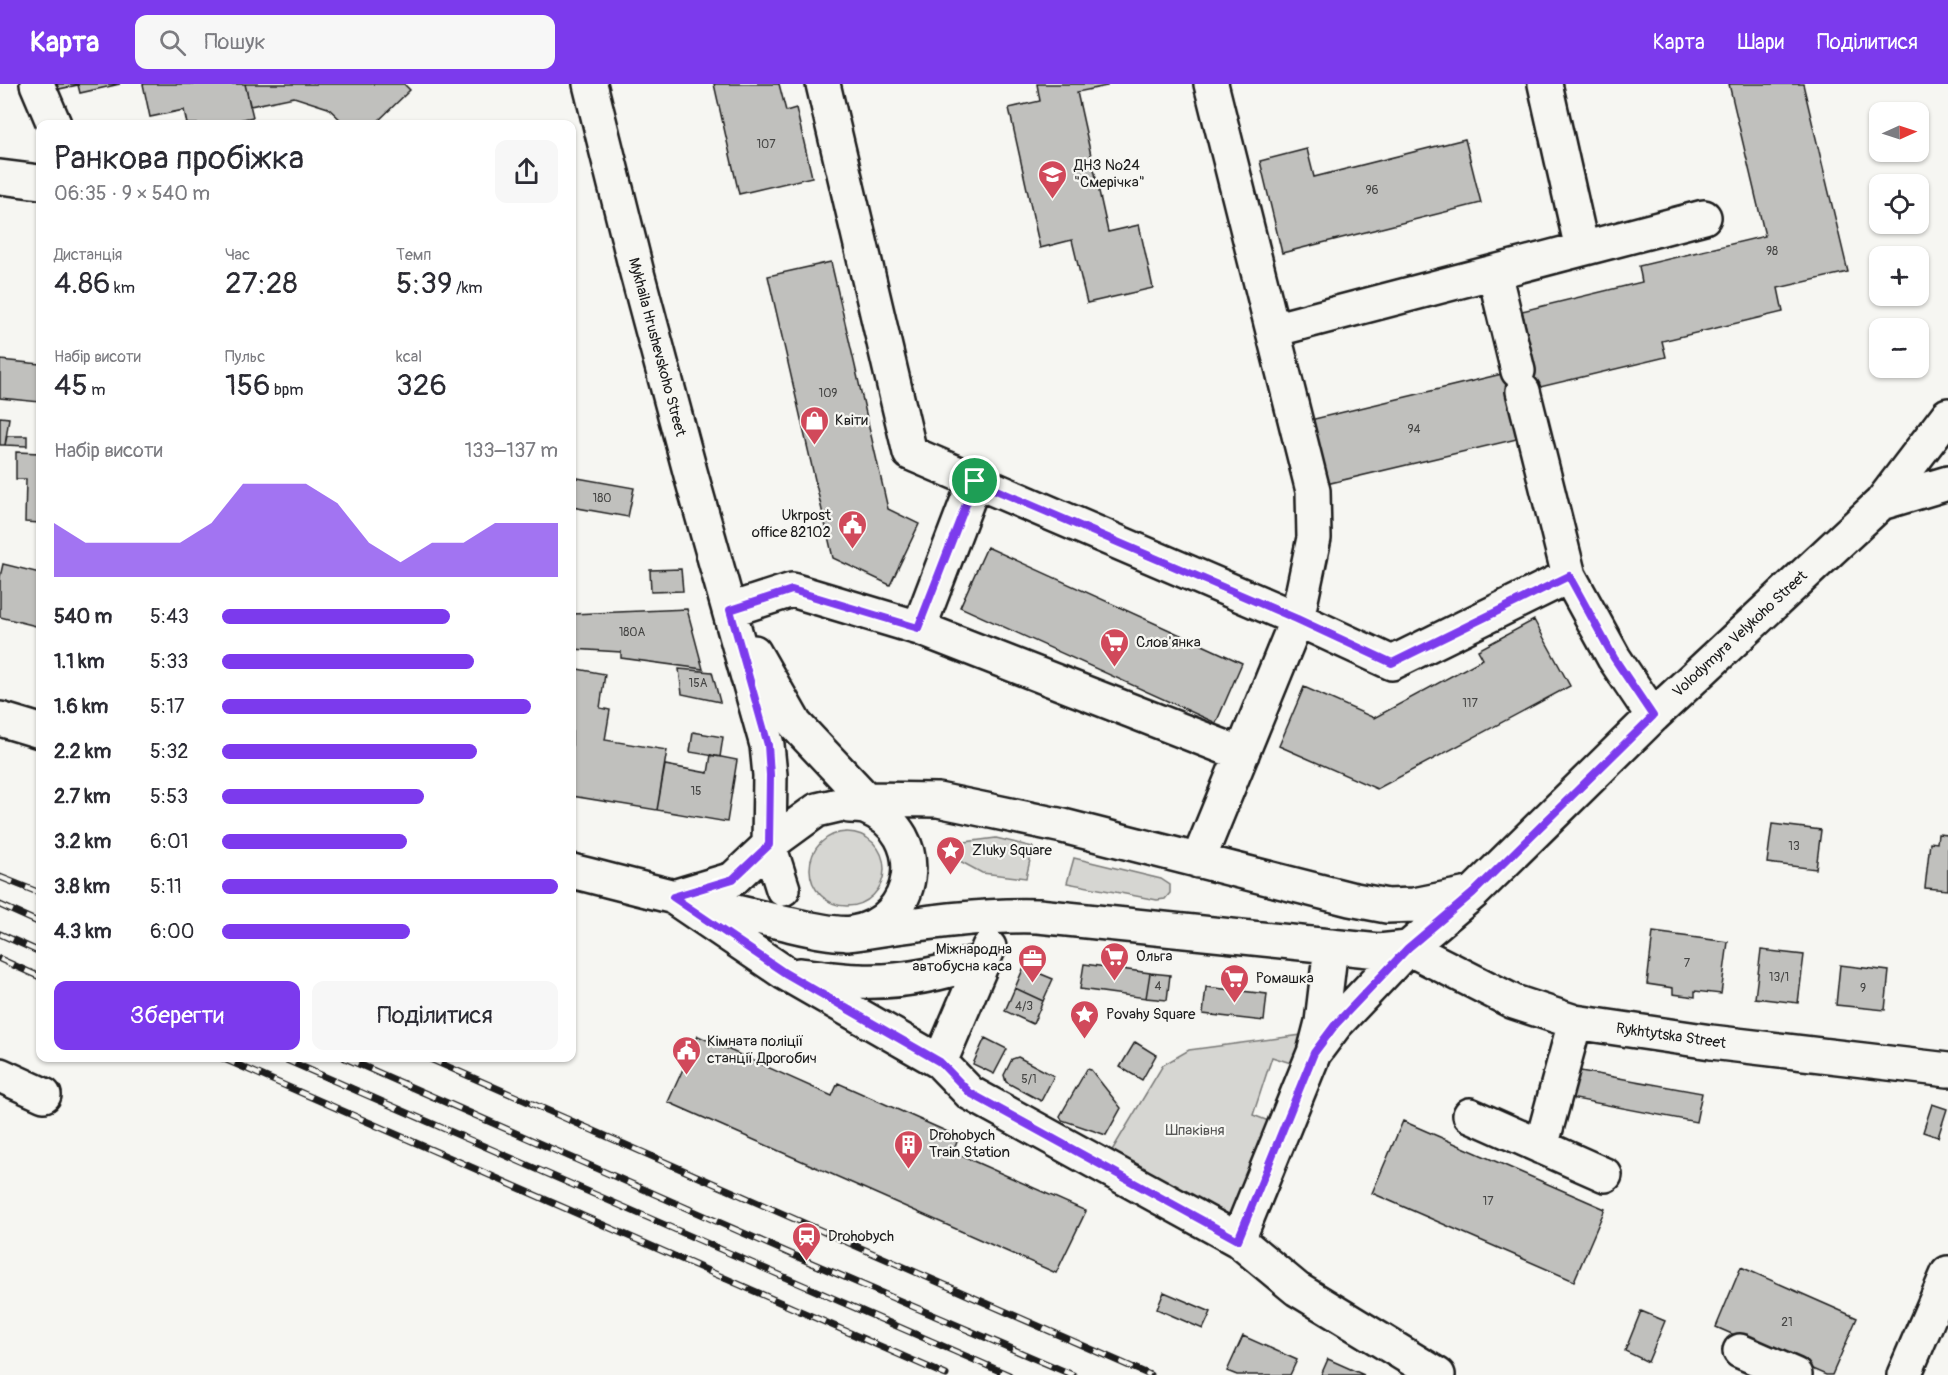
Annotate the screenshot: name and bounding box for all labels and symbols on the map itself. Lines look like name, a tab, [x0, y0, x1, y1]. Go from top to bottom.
north arrow	[1869, 102, 1929, 162]
house number: 107	[756, 137, 776, 152]
place label: ДНЗ №24 "Смерічка"	[1073, 156, 1145, 192]
school or university icon: ДНЗ №24 "Смерічка"	[1037, 158, 1069, 200]
house number: 96	[1365, 183, 1379, 198]
house number: 98	[1766, 244, 1778, 259]
street label: Mykhaila Hrushevskoho Street	[624, 256, 690, 439]
house number: 109	[818, 386, 838, 401]
shop icon: Квіти	[798, 404, 830, 446]
place label: Квіти	[835, 411, 868, 430]
house number: 94	[1407, 422, 1421, 437]
pin	[949, 455, 1000, 506]
house number: 180	[593, 491, 611, 506]
place label: Ukrpost office 82102	[752, 506, 832, 542]
public building icon: Ukrpost office 82102	[836, 508, 868, 550]
street label: Volodymyra Velykoho Street	[1669, 566, 1812, 701]
house number: 180А	[619, 625, 646, 640]
supermarket icon: Слов'янка	[1099, 626, 1131, 668]
place label: Слов'янка	[1136, 633, 1201, 652]
house number: 15А	[689, 676, 708, 691]
house number: 117	[1462, 696, 1479, 711]
house number: 15	[690, 784, 702, 799]
place icon: Zluky Square	[935, 834, 967, 876]
house number: 13	[1788, 839, 1800, 854]
place label: Zluky Square	[972, 841, 1053, 860]
place label: Міжнародна автобусна каса	[912, 940, 1012, 976]
supermarket icon: Ольга	[1099, 940, 1131, 982]
office icon: Міжнародна автобусна каса	[1017, 942, 1049, 984]
place label: Ольга	[1136, 947, 1172, 966]
house number: 7	[1684, 956, 1691, 971]
supermarket icon: Ромашка	[1219, 962, 1251, 1004]
place label: Ромашка	[1256, 969, 1314, 988]
house number: 13/1	[1769, 970, 1789, 985]
house number: 4	[1155, 979, 1162, 994]
house number: 9	[1860, 981, 1866, 996]
place icon: Povahy Square	[1069, 998, 1101, 1040]
house number: 4/3	[1015, 999, 1033, 1014]
place label: Povahy Square	[1106, 1005, 1196, 1024]
street label: Rykhtytska Street	[1615, 1019, 1728, 1053]
place label: Кімната поліції станції Дрогобич	[707, 1032, 817, 1068]
public building icon: Кімната поліції станції Дрогобич	[670, 1034, 702, 1076]
house number: 5/1	[1021, 1072, 1037, 1087]
park label: Шпаківня	[1165, 1121, 1225, 1140]
place label: Drohobych Train Station	[929, 1126, 1010, 1162]
building icon: Drohobych Train Station	[892, 1128, 924, 1170]
house number: 17	[1482, 1194, 1494, 1209]
station icon: Drohobych	[791, 1220, 823, 1262]
place label: Drohobych	[828, 1227, 894, 1246]
house number: 21	[1781, 1315, 1793, 1330]

